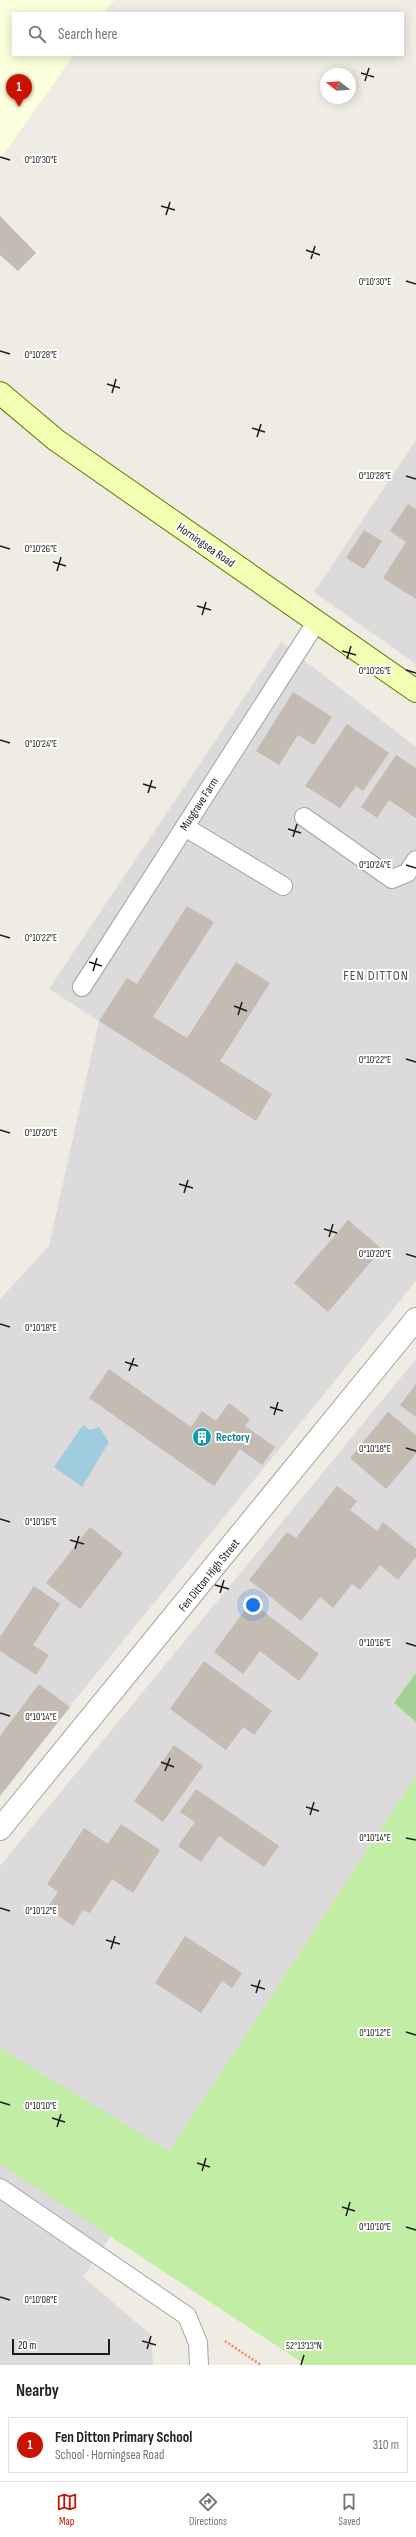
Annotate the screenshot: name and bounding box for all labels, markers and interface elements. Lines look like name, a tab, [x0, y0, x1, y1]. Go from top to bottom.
search box	[12, 12, 404, 56]
icon: search	[26, 23, 48, 45]
text: Search here	[58, 25, 118, 44]
north arrow	[320, 68, 356, 104]
pin: 1	[6, 74, 32, 107]
text: 0°10'30"E	[25, 154, 57, 166]
text: 0°10'30"E	[359, 276, 391, 288]
text: 0°10'28"E	[25, 349, 57, 361]
text: 0°10'28"E	[359, 470, 391, 482]
street label: Horningsea Road	[174, 520, 238, 571]
text: 0°10'26"E	[25, 543, 57, 555]
text: 0°10'26"E	[359, 665, 391, 677]
text: 0°10'24"E	[25, 738, 57, 750]
street label: Musgrave Farm	[177, 775, 222, 834]
text: 0°10'24"E	[359, 859, 391, 871]
text: 0°10'22"E	[25, 932, 57, 944]
district label: FEN DITTON	[343, 967, 409, 984]
text: 0°10'22"E	[359, 1054, 391, 1066]
text: 0°10'20"E	[25, 1127, 57, 1139]
text: 0°10'20"E	[359, 1248, 391, 1260]
text: 0°10'18"E	[25, 1322, 57, 1334]
building icon: Rectory	[191, 1426, 213, 1448]
place label: Rectory	[216, 1430, 250, 1445]
text: 0°10'18"E	[359, 1443, 391, 1455]
text: 0°10'16"E	[25, 1516, 57, 1528]
street label: Fen Ditton High Street	[176, 1536, 243, 1615]
your location	[243, 1595, 263, 1615]
text: 0°10'16"E	[359, 1637, 391, 1649]
text: 0°10'14"E	[25, 1711, 57, 1723]
text: 0°10'14"E	[359, 1832, 391, 1844]
text: 0°10'12"E	[25, 1905, 57, 1917]
text: 0°10'12"E	[359, 2027, 391, 2039]
text: 0°10'10"E	[25, 2100, 57, 2112]
text: 0°10'10"E	[359, 2221, 391, 2233]
text: 0°10'08"E	[25, 2294, 57, 2306]
scale bar	[12, 2337, 110, 2356]
text: 20 m	[18, 2339, 36, 2352]
text: 52°13'13"N	[286, 2340, 322, 2352]
text: Nearby	[16, 2381, 59, 2401]
text: Fen Ditton Primary School	[55, 2428, 192, 2447]
text: 1	[27, 2437, 33, 2453]
text: 310 m	[373, 2437, 399, 2453]
text: School · Horningsea Road	[55, 2447, 164, 2463]
tab: Map	[56, 2491, 78, 2528]
tab: Directions	[189, 2491, 227, 2528]
tab: Saved	[338, 2491, 360, 2528]

